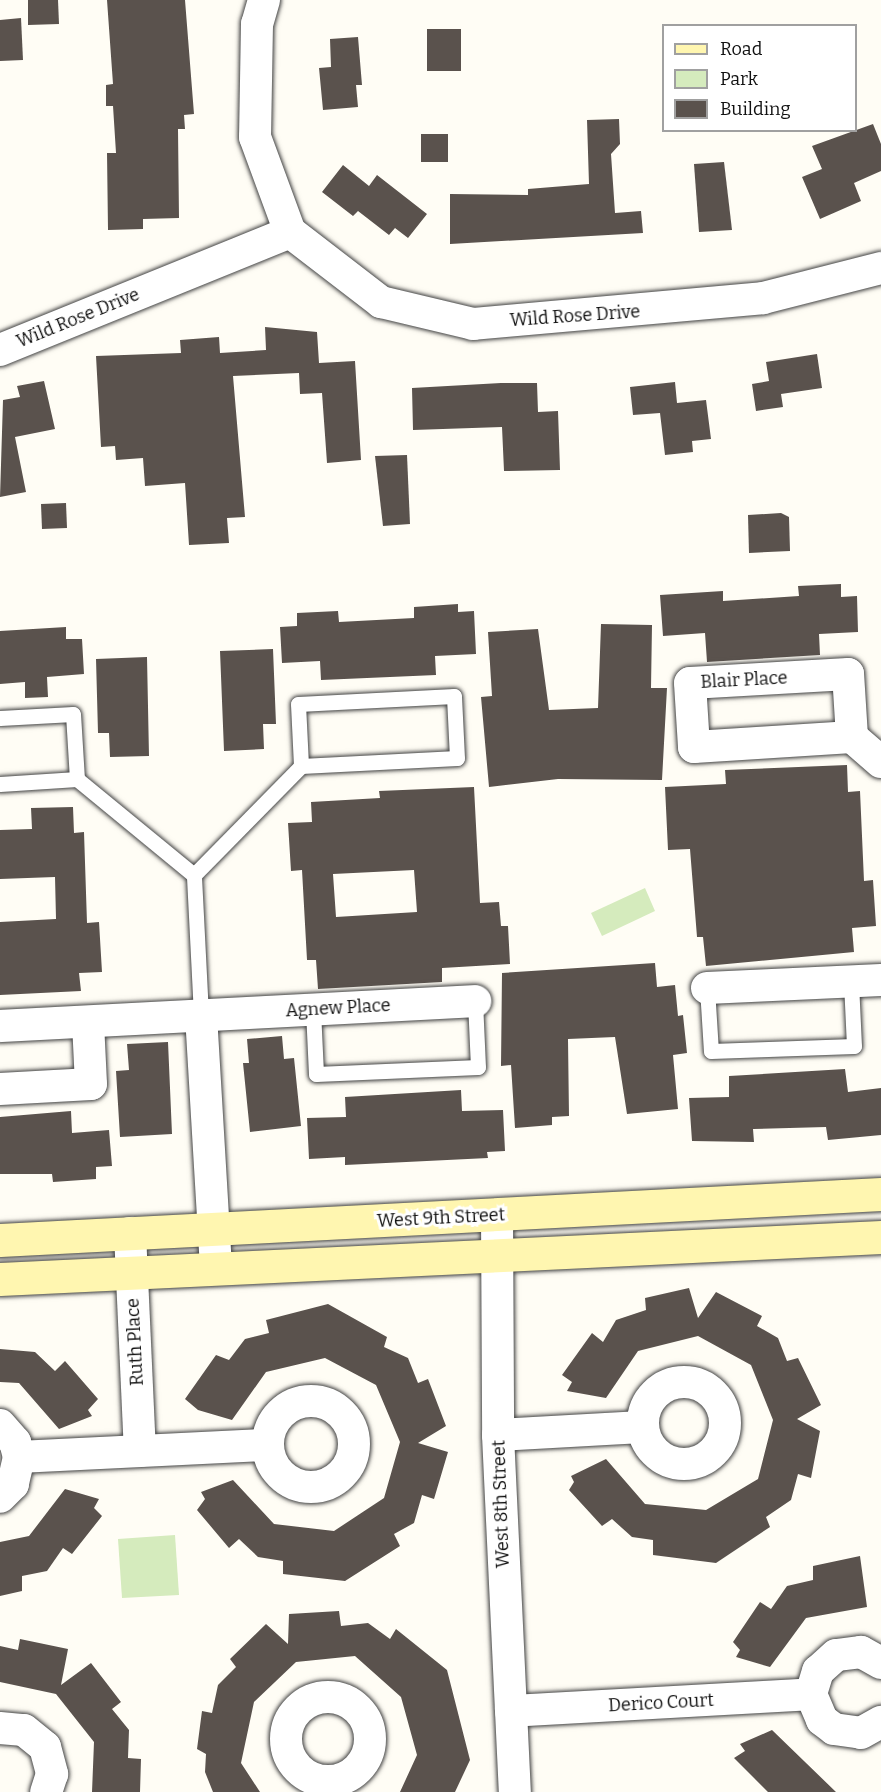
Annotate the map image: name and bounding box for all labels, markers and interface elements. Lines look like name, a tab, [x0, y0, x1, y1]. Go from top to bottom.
legend	[662, 24, 857, 132]
text: Road	[720, 38, 762, 60]
text: Park	[720, 68, 758, 90]
text: Building	[720, 98, 791, 120]
street label: Wild Rose Drive	[13, 284, 143, 352]
street label: Wild Rose Drive	[509, 301, 641, 331]
street label: Blair Place	[700, 667, 788, 693]
street label: Agnew Place	[285, 994, 391, 1022]
street label: West 9th Street	[376, 1204, 506, 1232]
street label: Ruth Place	[122, 1298, 148, 1386]
street label: West 8th Street	[488, 1440, 514, 1568]
street label: Derico Court	[608, 1689, 714, 1717]

